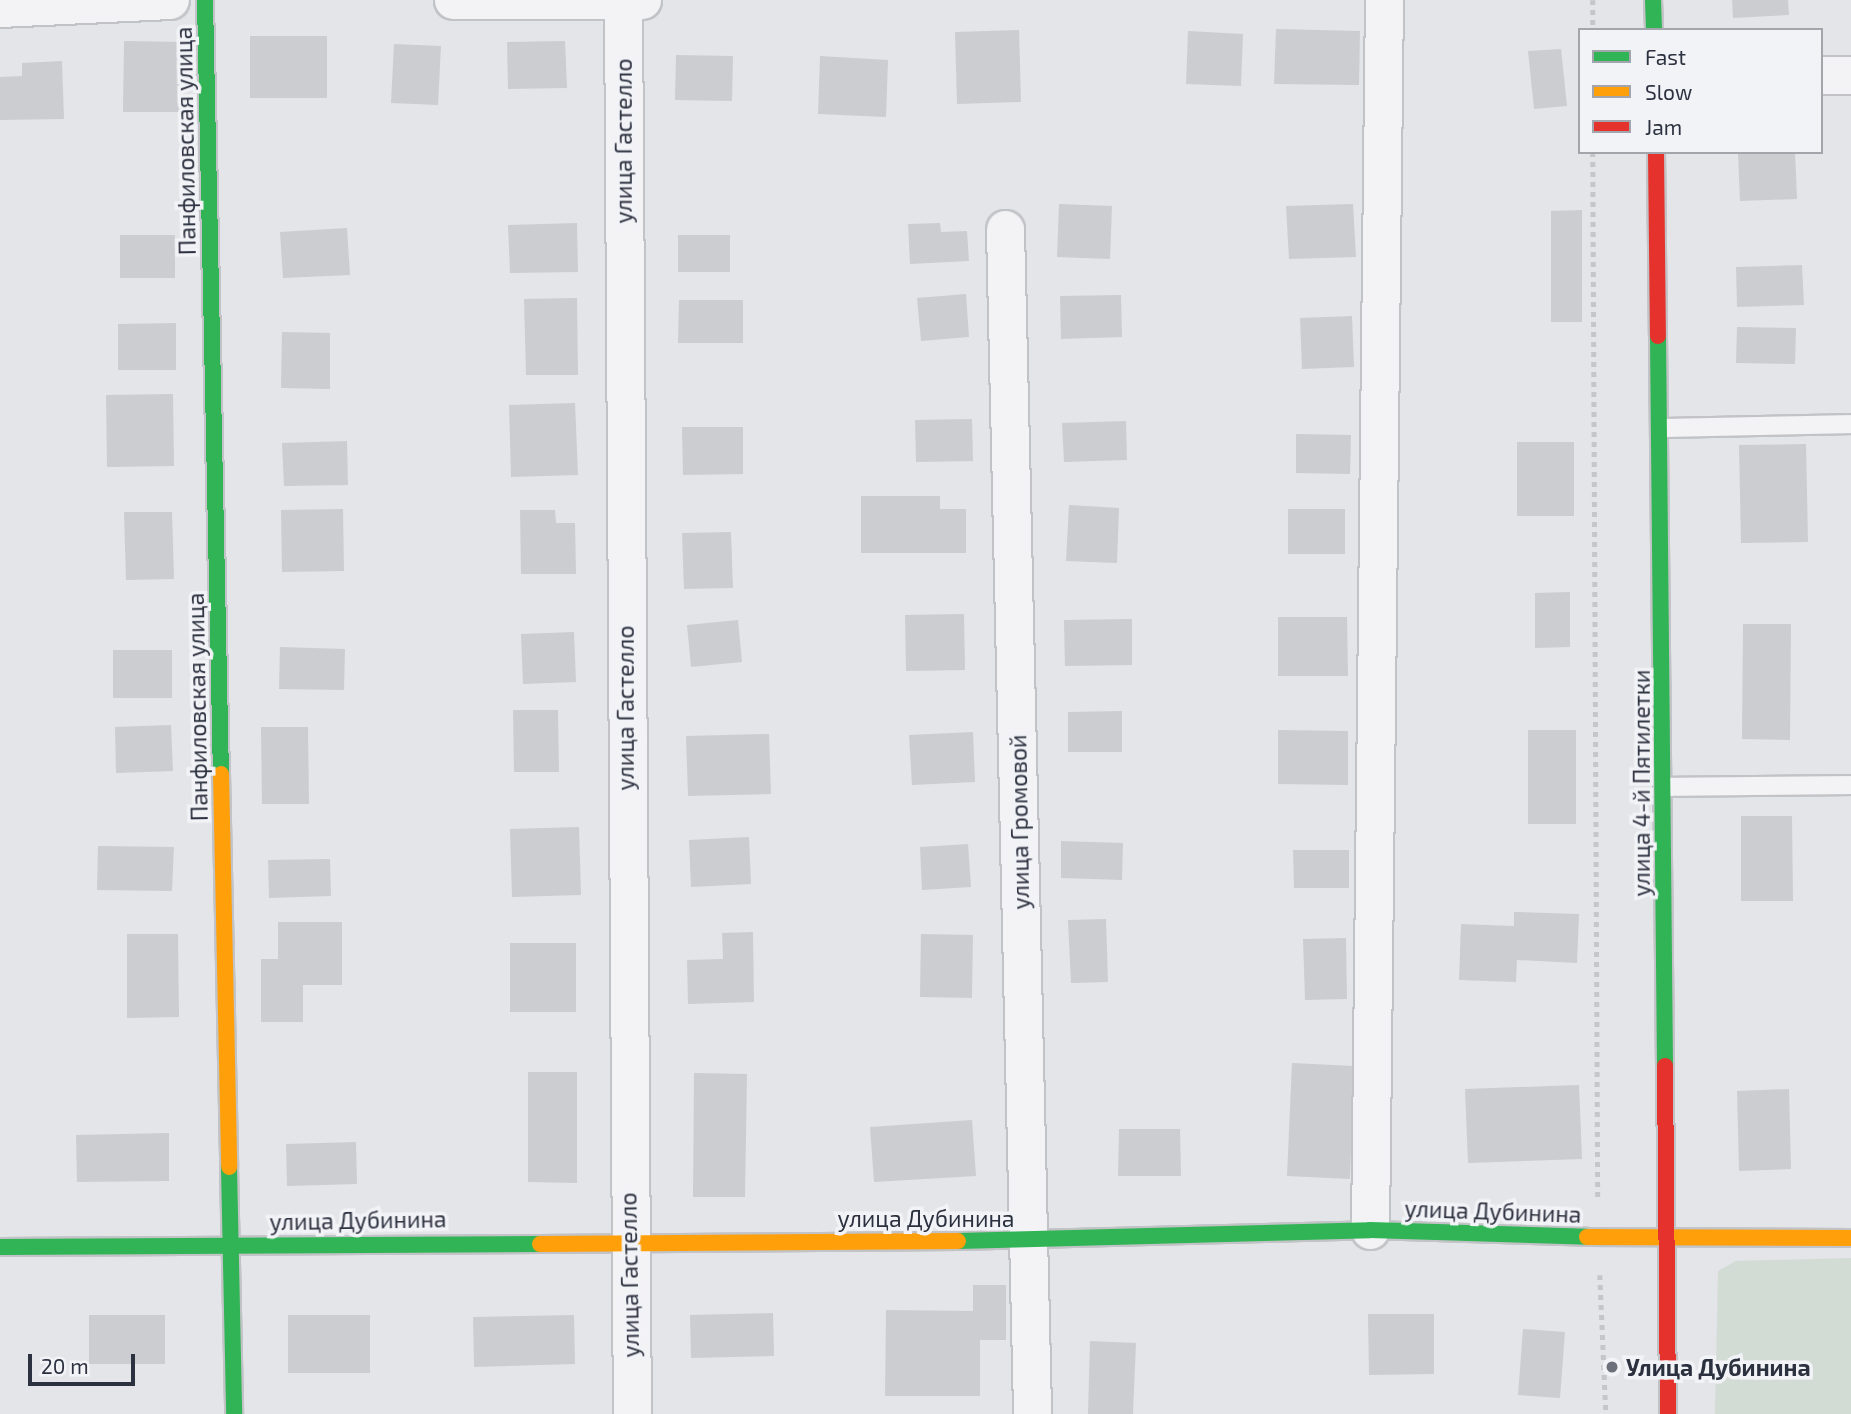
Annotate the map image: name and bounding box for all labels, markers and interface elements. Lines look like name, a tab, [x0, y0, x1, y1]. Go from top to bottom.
street label: Панфиловская улица	[169, 27, 201, 255]
legend	[1578, 28, 1823, 154]
text: Fast	[1645, 44, 1686, 69]
street label: улица Гастелло	[609, 58, 637, 224]
text: Slow	[1645, 79, 1692, 104]
text: Jam	[1645, 114, 1682, 139]
street label: Панфиловская улица	[181, 593, 213, 821]
street label: улица Гастелло	[611, 625, 639, 791]
street label: улица 4-й Пятилетки	[1627, 669, 1655, 897]
street label: улица Громовой	[1004, 734, 1034, 910]
street label: улица Гастелло	[614, 1192, 644, 1358]
street label: улица Дубинина	[1404, 1194, 1582, 1228]
street label: улица Дубинина	[837, 1204, 1015, 1232]
street label: улица Дубинина	[269, 1205, 447, 1235]
scale bar	[32, 1340, 138, 1384]
text: 20 m	[41, 1353, 89, 1378]
place label: Улица Дубинина	[1626, 1353, 1811, 1381]
marker: Улица Дубинина	[1604, 1359, 1620, 1375]

